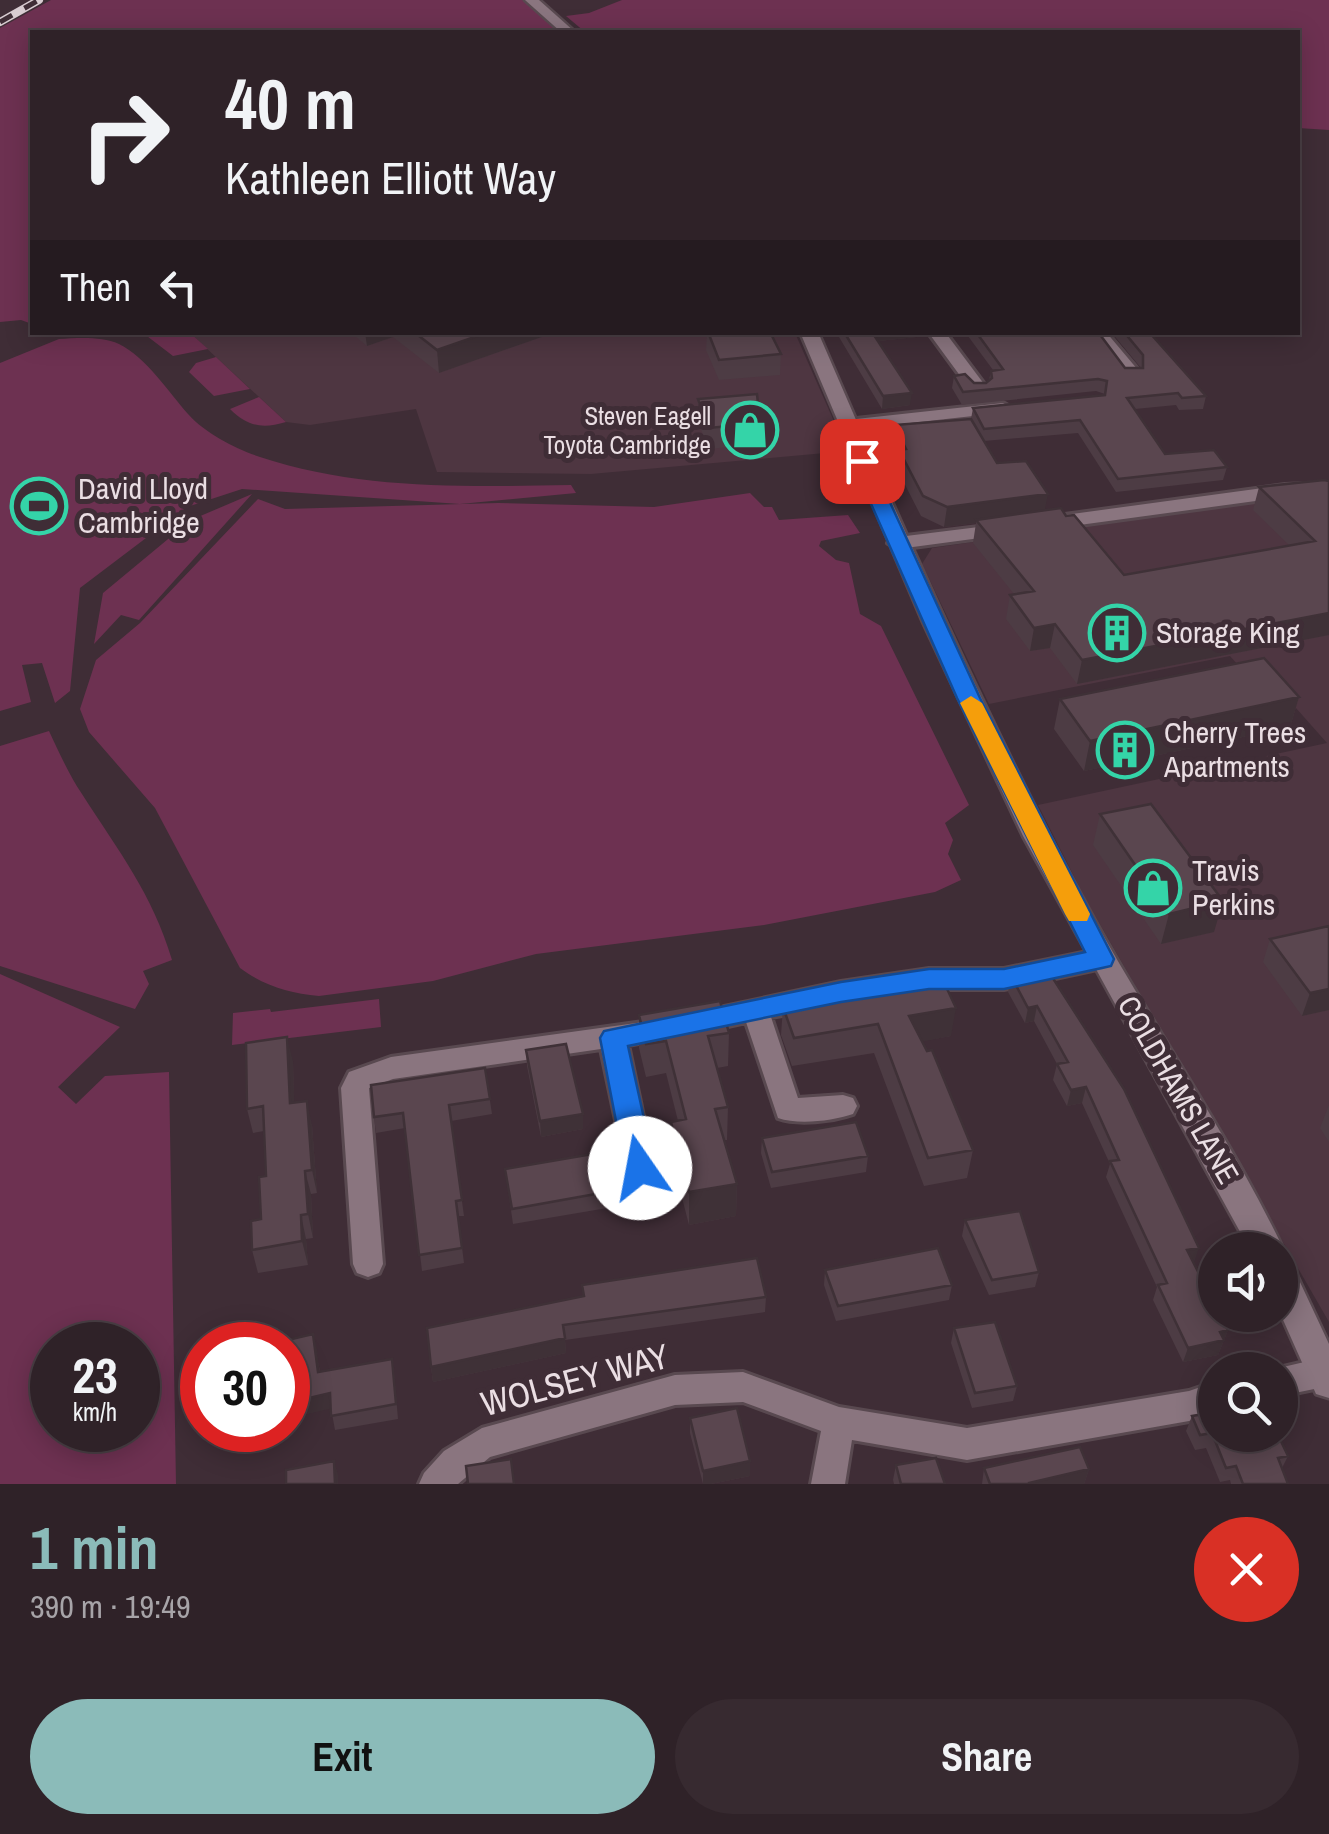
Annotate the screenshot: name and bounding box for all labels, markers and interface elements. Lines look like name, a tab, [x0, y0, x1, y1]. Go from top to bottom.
text: 40 m	[225, 57, 356, 151]
icon: right	[60, 70, 190, 200]
text: Kathleen Elliott Way	[225, 147, 556, 208]
icon: left	[151, 260, 206, 315]
text: Then	[60, 262, 131, 313]
place label: Steven Eagell Toyota Cambridge	[543, 399, 711, 462]
shop icon: Steven Eagell Toyota Cambridge	[720, 400, 780, 460]
pin	[820, 419, 905, 504]
icon: arrive	[835, 434, 890, 489]
place label: David Lloyd Cambridge	[78, 468, 208, 542]
sports icon: David Lloyd Cambridge	[9, 476, 69, 536]
building icon: Storage King	[1087, 603, 1147, 663]
place label: Storage King	[1156, 612, 1300, 652]
place label: Cherry Trees Apartments	[1163, 712, 1306, 786]
building icon: Cherry Trees Apartments	[1095, 720, 1155, 780]
place label: Travis Perkins	[1192, 850, 1275, 924]
shop icon: Travis Perkins	[1123, 858, 1183, 918]
street label: COLDHAMS LANE	[1109, 988, 1249, 1191]
position arrow	[588, 1116, 692, 1220]
map controls	[1198, 1232, 1298, 1452]
button: sound	[1198, 1232, 1298, 1332]
speed limit sign: 30	[180, 1322, 310, 1452]
street label: WOLSEY WAY	[476, 1332, 674, 1427]
text: 23	[72, 1341, 118, 1409]
button: search	[1198, 1352, 1298, 1452]
text: km/h	[73, 1395, 117, 1429]
text: 1 min	[30, 1507, 159, 1588]
button: close	[1194, 1517, 1299, 1622]
text: 390 m · 19:49	[30, 1585, 190, 1628]
button: Exit	[30, 1699, 655, 1814]
button: Share	[675, 1699, 1299, 1814]

